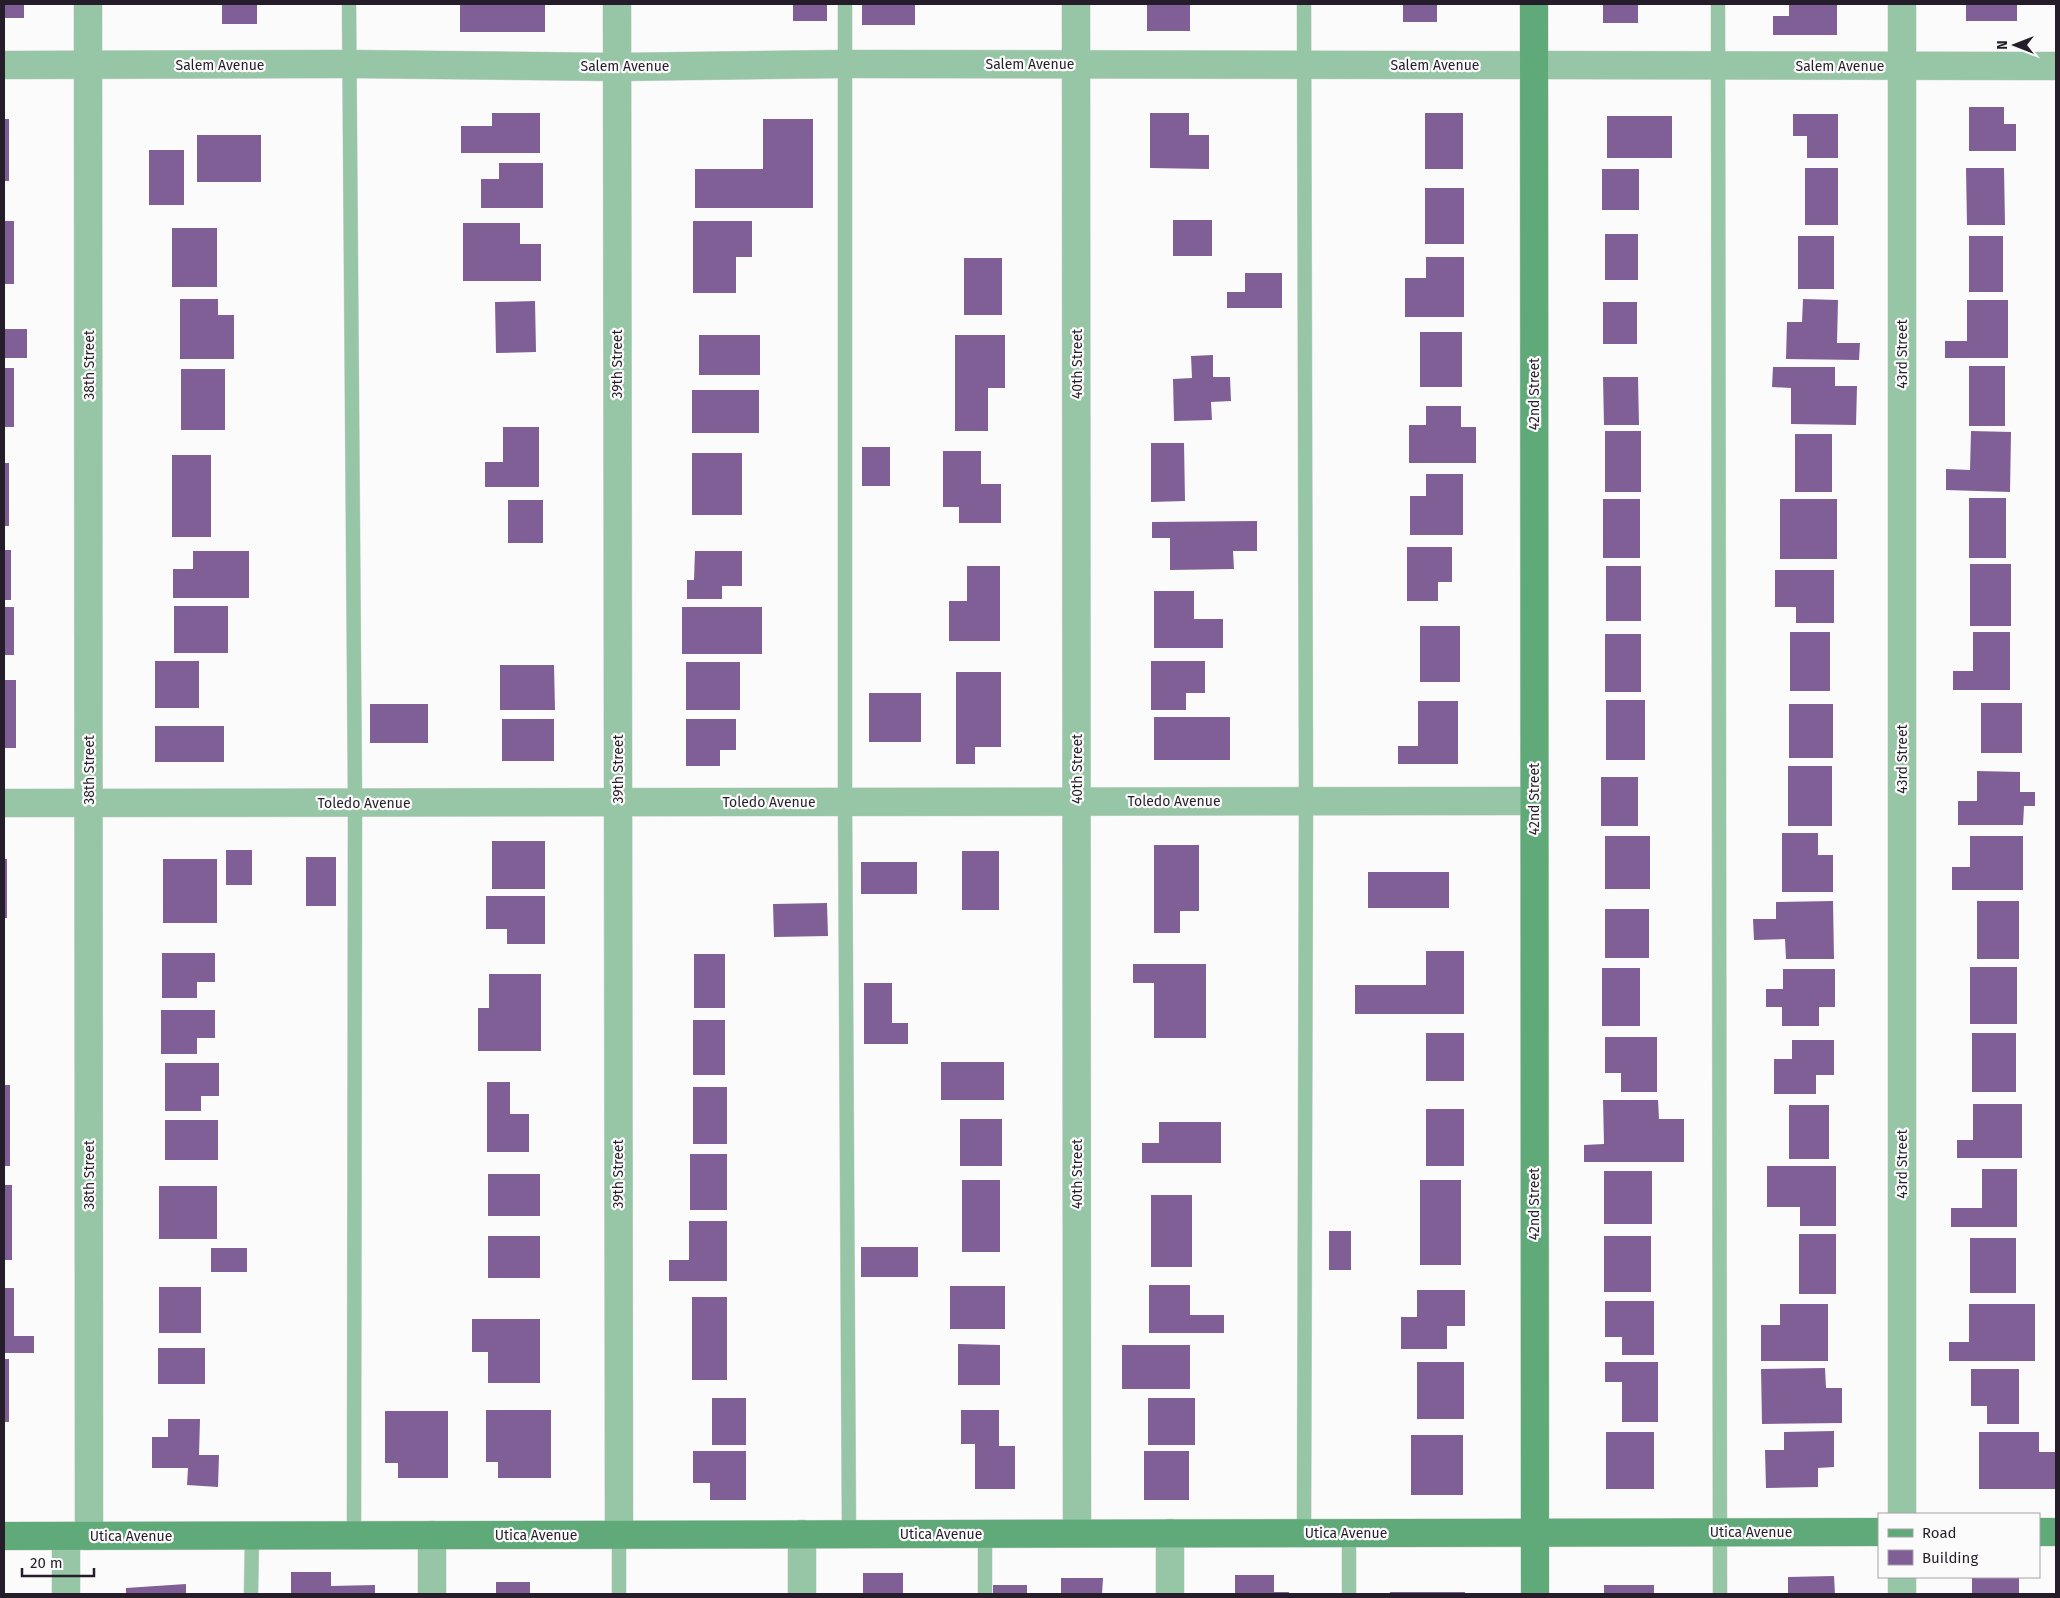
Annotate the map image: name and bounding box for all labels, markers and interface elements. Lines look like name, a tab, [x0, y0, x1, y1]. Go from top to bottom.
north arrow	[1990, 20, 2040, 70]
text: N	[1994, 40, 2011, 50]
street label: Salem Avenue	[986, 56, 1074, 73]
street label: Salem Avenue	[176, 57, 264, 74]
street label: Salem Avenue	[1391, 57, 1479, 74]
street label: Salem Avenue	[581, 58, 669, 75]
street label: Salem Avenue	[1796, 58, 1884, 75]
street label: 43rd Street	[1894, 318, 1911, 389]
street label: 39th Street	[609, 328, 626, 399]
street label: 40th Street	[1069, 328, 1086, 399]
street label: 38th Street	[81, 329, 98, 400]
street label: 42nd Street	[1526, 357, 1543, 430]
street label: 43rd Street	[1894, 723, 1911, 794]
street label: 39th Street	[610, 733, 627, 804]
street label: 40th Street	[1069, 733, 1086, 804]
street label: 38th Street	[81, 734, 98, 805]
street label: 42nd Street	[1526, 762, 1543, 835]
street label: Toledo Avenue	[1127, 793, 1221, 810]
street label: Toledo Avenue	[722, 794, 816, 811]
street label: Toledo Avenue	[317, 795, 411, 812]
street label: 43rd Street	[1894, 1128, 1911, 1199]
street label: 39th Street	[610, 1138, 627, 1209]
street label: 40th Street	[1069, 1138, 1086, 1209]
street label: 38th Street	[81, 1139, 98, 1210]
street label: 42nd Street	[1526, 1167, 1543, 1240]
legend	[1878, 1513, 2040, 1578]
street label: Utica Avenue	[1710, 1524, 1792, 1541]
text: Road	[1922, 1524, 1957, 1542]
street label: Utica Avenue	[1305, 1525, 1387, 1542]
street label: Utica Avenue	[900, 1526, 982, 1543]
street label: Utica Avenue	[495, 1527, 577, 1544]
street label: Utica Avenue	[90, 1528, 172, 1545]
scale bar	[22, 1546, 95, 1578]
text: Building	[1922, 1549, 1978, 1567]
text: 20 m	[30, 1554, 63, 1572]

